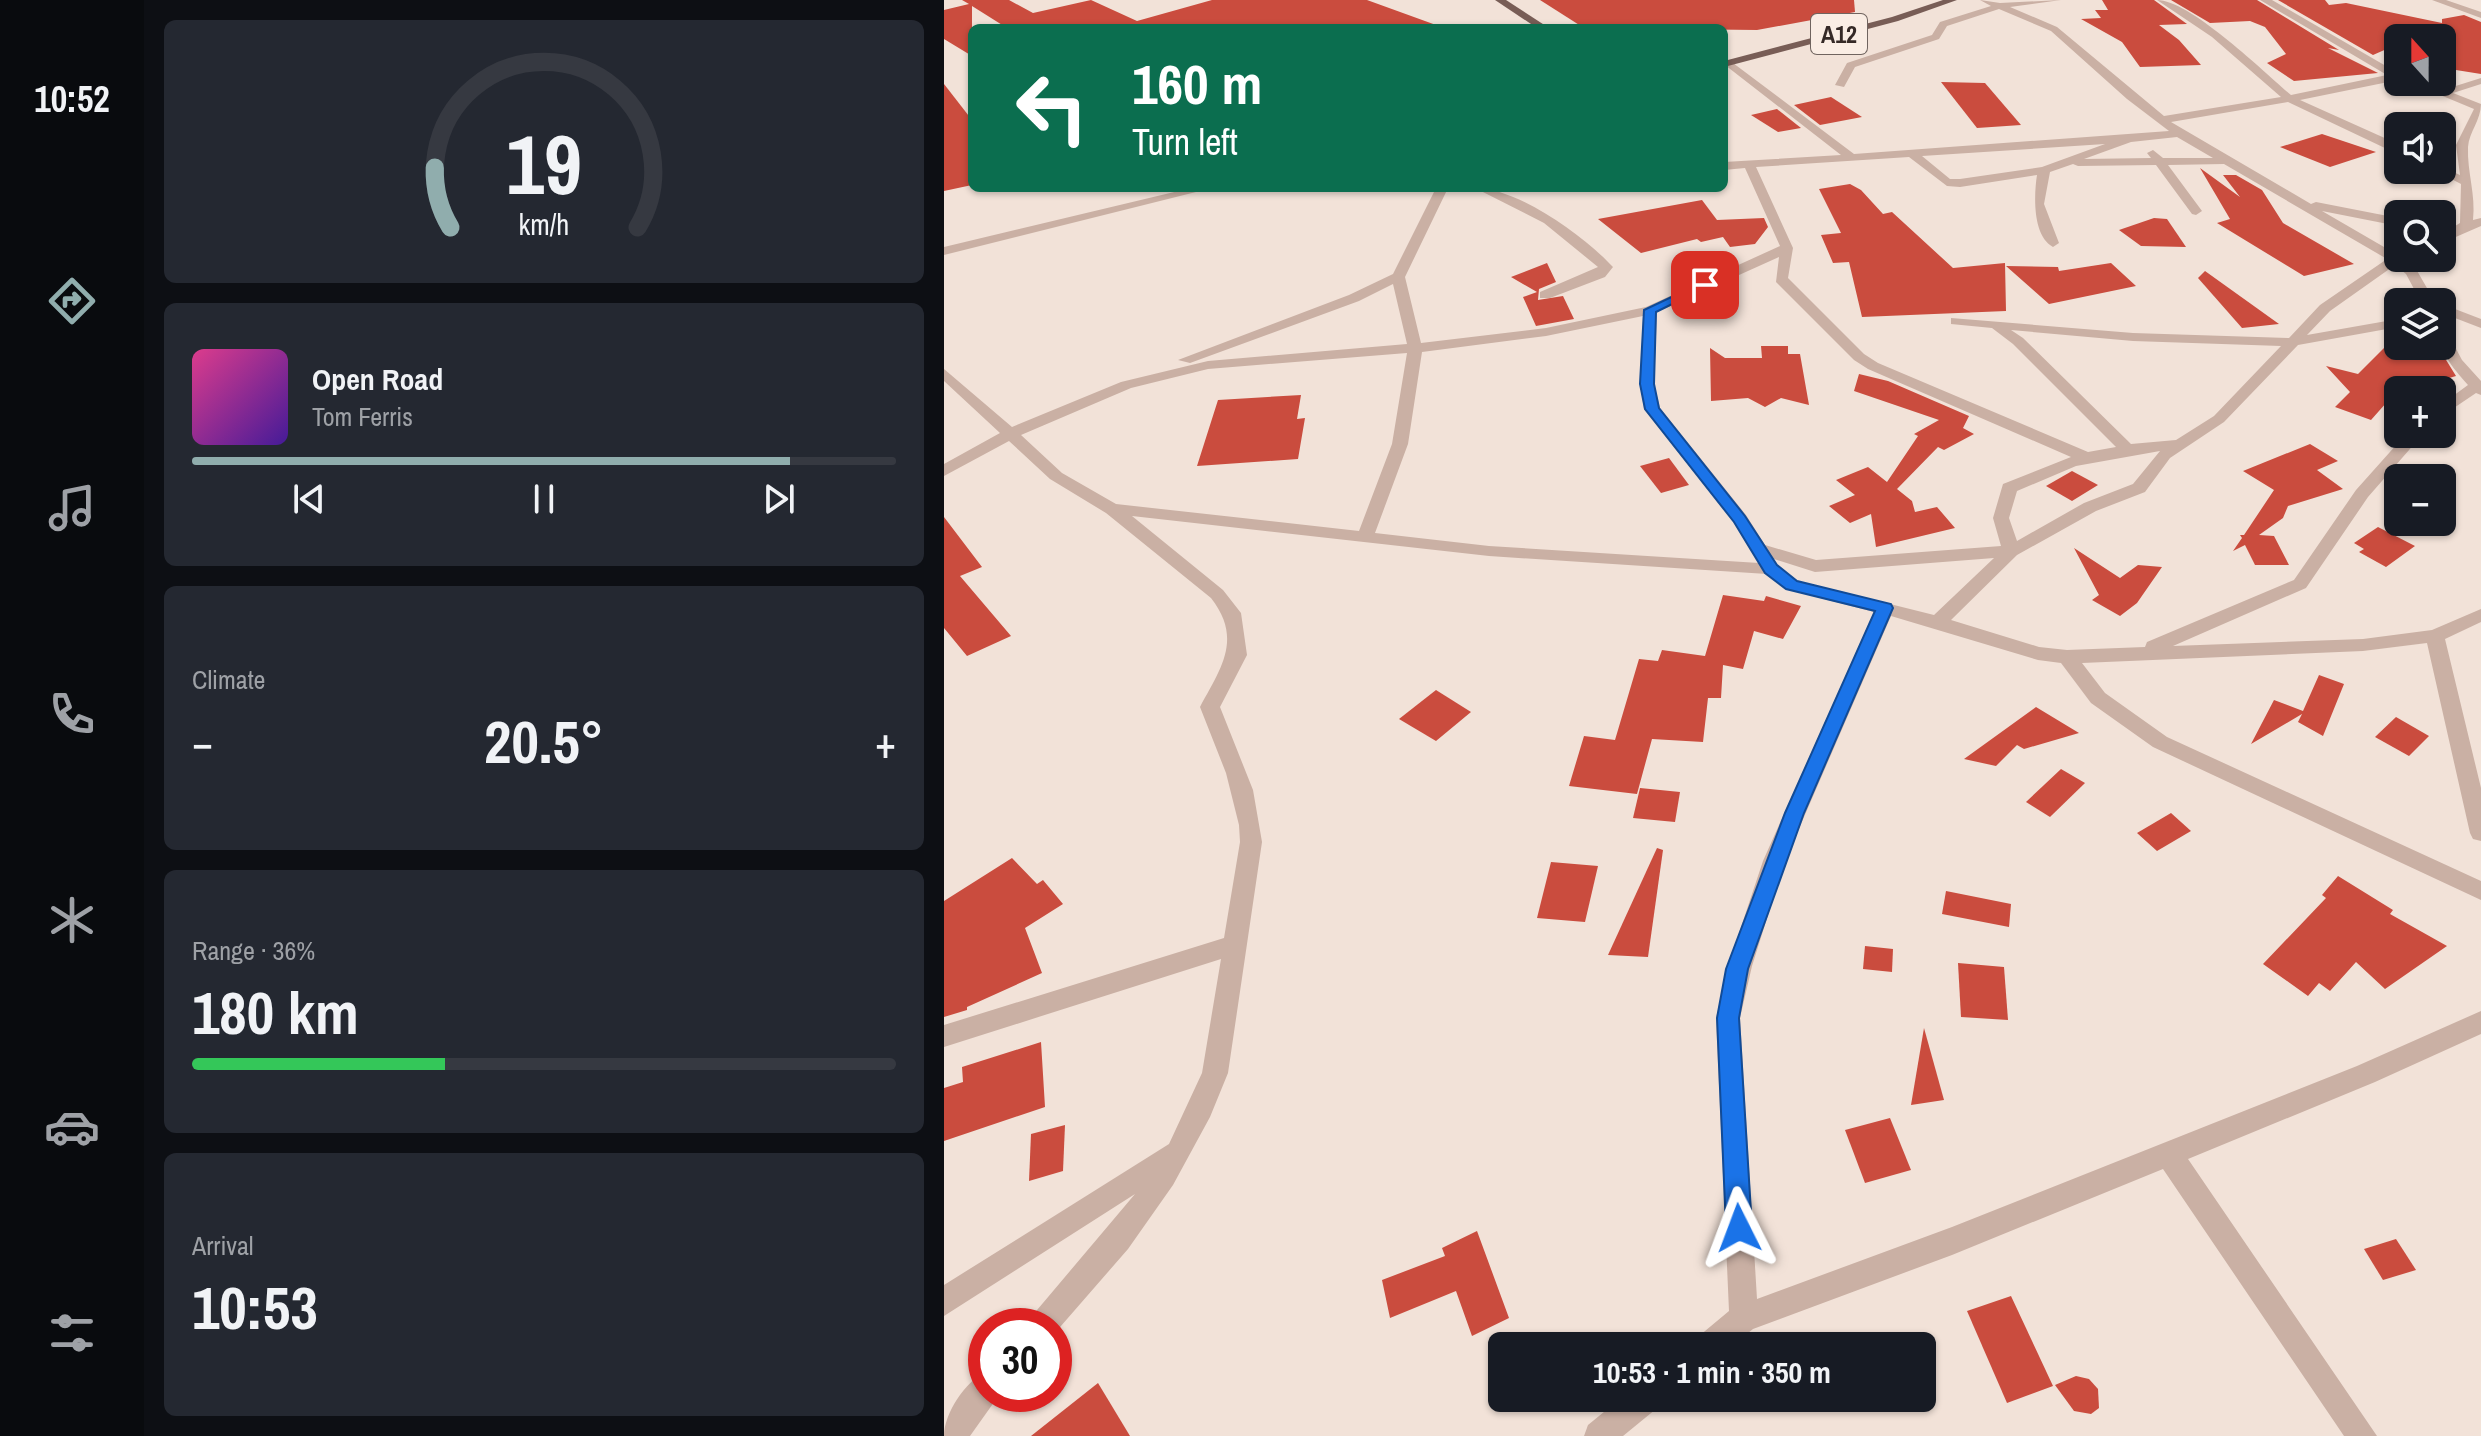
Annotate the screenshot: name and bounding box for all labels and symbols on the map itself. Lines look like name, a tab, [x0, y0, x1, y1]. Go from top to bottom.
road number: A12	[1811, 14, 1867, 54]
north arrow	[2384, 24, 2456, 96]
pin	[1671, 251, 1739, 319]
position arrow	[1697, 1186, 1781, 1270]
speed limit sign: 30	[968, 1308, 1072, 1412]

